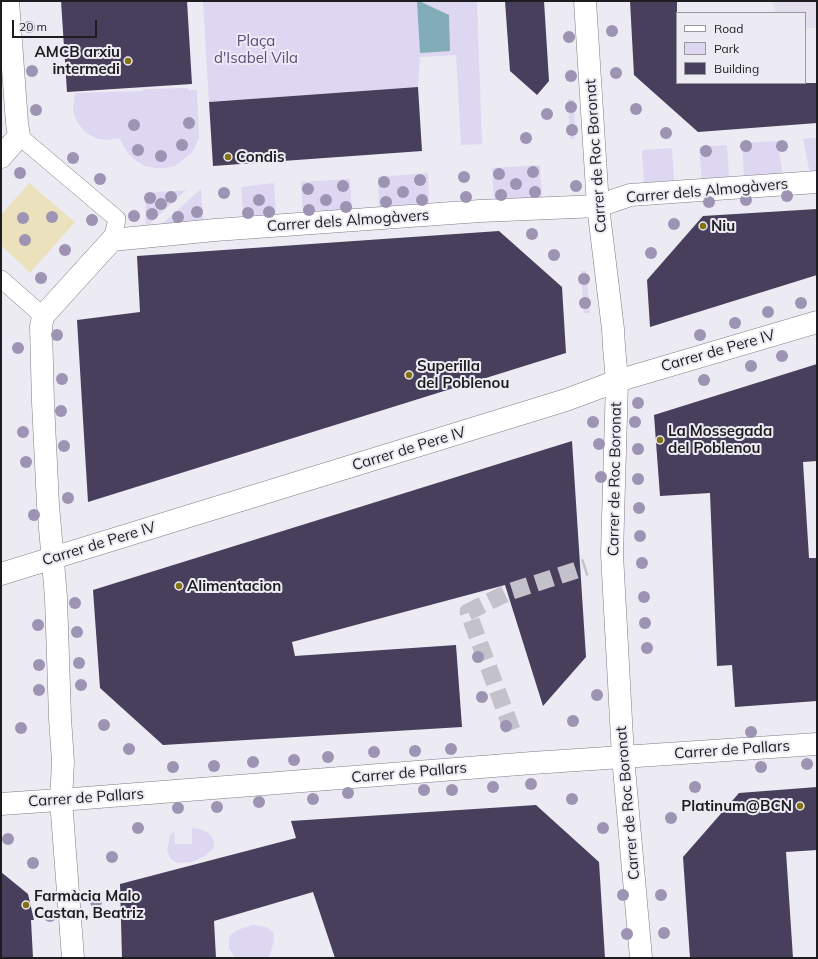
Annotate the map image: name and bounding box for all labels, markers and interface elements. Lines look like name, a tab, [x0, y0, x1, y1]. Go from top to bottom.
scale bar	[14, 12, 99, 38]
legend	[676, 12, 806, 84]
text: 20 m	[19, 19, 47, 34]
text: Road	[714, 21, 743, 36]
park label: Plaça d'Isabel Vila	[214, 32, 298, 67]
text: Park	[714, 41, 739, 56]
place label: AMCB arxiu intermedi	[35, 43, 120, 78]
marker: AMCB arxiu intermedi	[123, 56, 133, 66]
text: Building	[714, 61, 759, 76]
street label: Carrer de Roc Boronat	[582, 78, 610, 234]
place label: Condis	[236, 148, 284, 166]
marker: Condis	[223, 152, 233, 162]
street label: Carrer dels Almogàvers	[625, 175, 789, 207]
street label: Carrer dels Almogàvers	[266, 206, 430, 236]
place label: Niu	[711, 217, 735, 235]
marker: Niu	[698, 221, 708, 231]
street label: Carrer de Pere IV	[659, 326, 777, 376]
place label: Superilla del Poblenou	[417, 357, 509, 392]
marker: Superilla del Poblenou	[404, 370, 414, 380]
street label: Carrer de Roc Boronat	[605, 402, 625, 556]
place label: La Mossegada del Poblenou	[668, 422, 772, 457]
street label: Carrer de Pere IV	[350, 423, 468, 475]
marker: La Mossegada del Poblenou	[655, 435, 665, 445]
street label: Carrer de Pere IV	[40, 518, 158, 570]
place label: Alimentacion	[187, 577, 281, 595]
marker: Alimentacion	[174, 581, 184, 591]
street label: Carrer de Roc Boronat	[612, 725, 644, 881]
street label: Carrer de Pallars	[674, 737, 790, 763]
street label: Carrer de Pallars	[351, 759, 467, 787]
street label: Carrer de Pallars	[28, 785, 144, 811]
place label: Platinum@BCN	[681, 797, 792, 815]
marker: Platinum@BCN	[795, 801, 805, 811]
place label: Farmàcia Malo Castan, Beatriz	[34, 887, 144, 922]
marker: Farmàcia Malo Castan, Beatriz	[21, 900, 31, 910]

